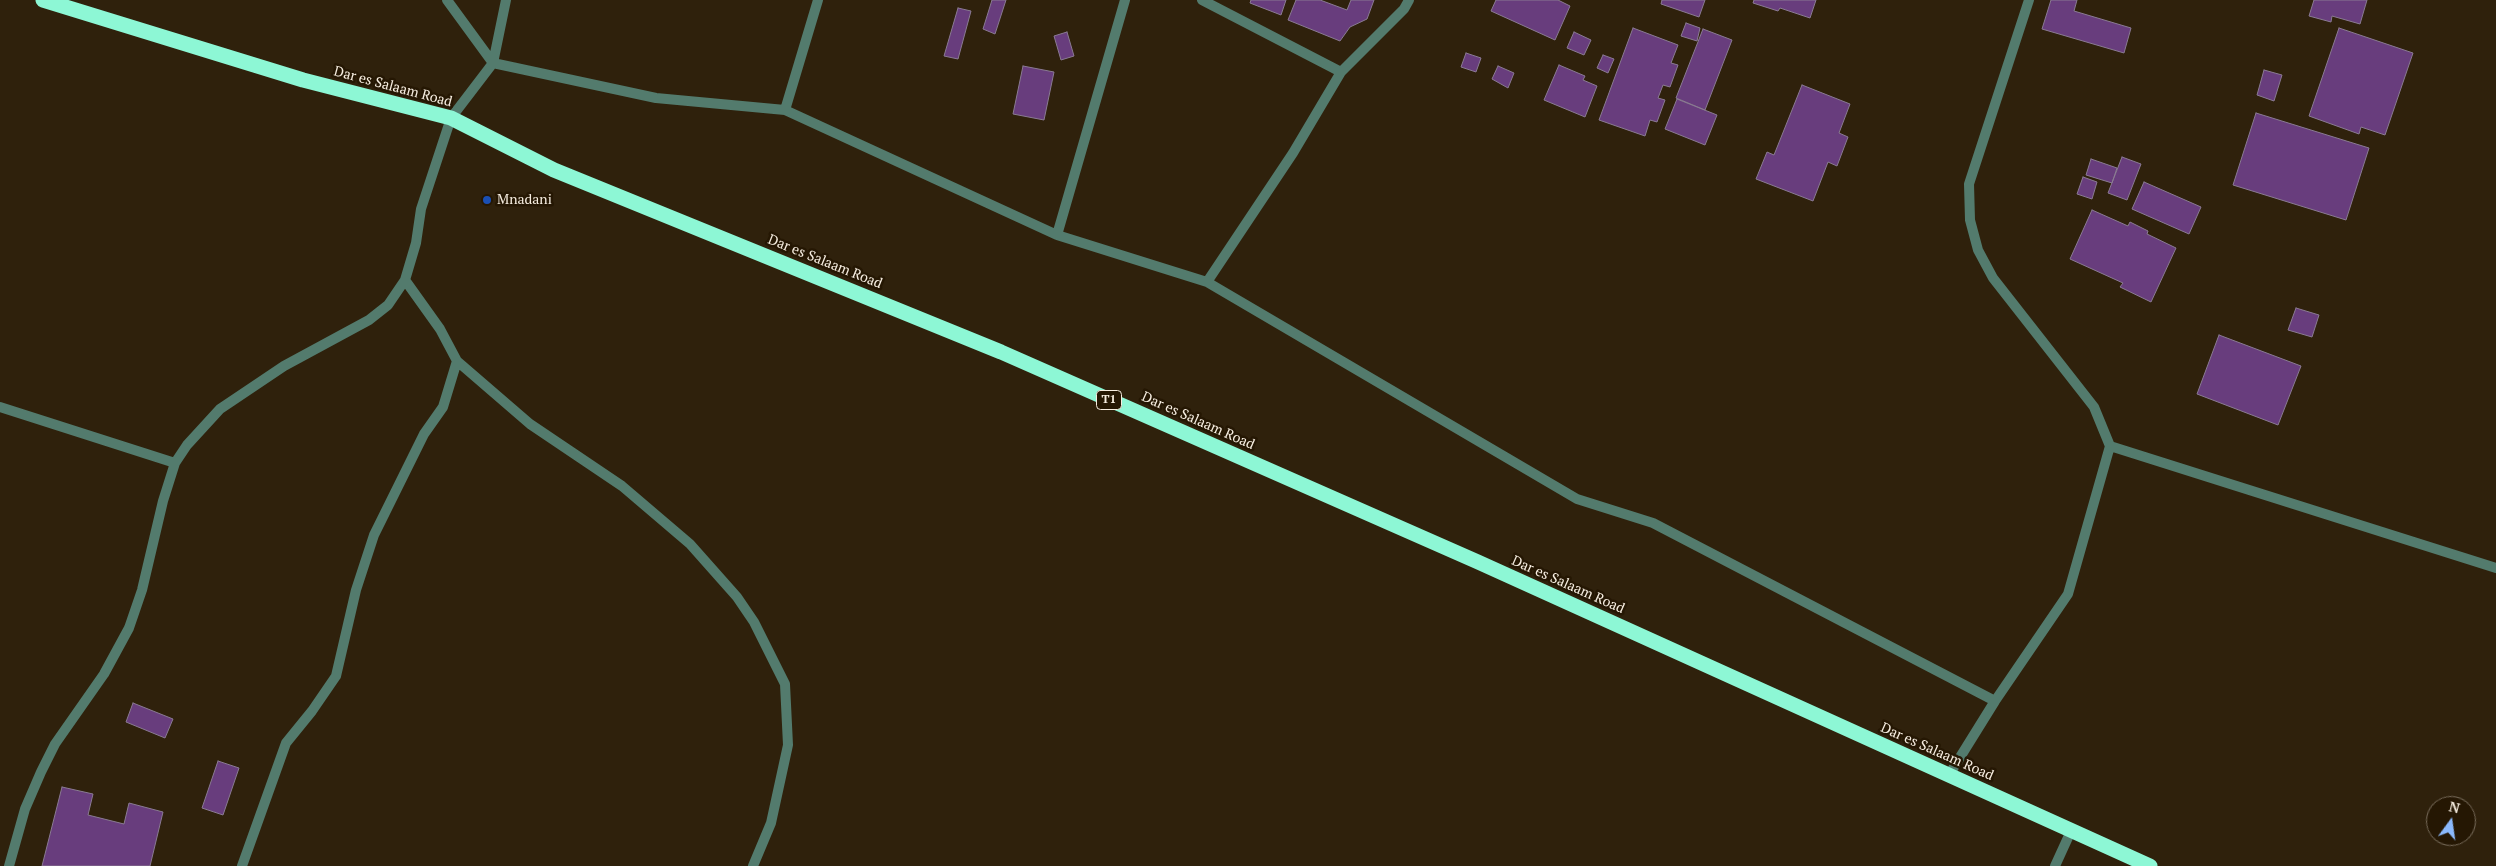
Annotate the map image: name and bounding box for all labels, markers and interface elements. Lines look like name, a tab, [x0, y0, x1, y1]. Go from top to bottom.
street label: Dar es Salaam Road	[332, 63, 454, 111]
place label: Mnadani	[497, 192, 552, 208]
marker: Mnadani	[481, 194, 493, 206]
street label: Dar es Salaam Road	[765, 231, 885, 293]
street label: Dar es Salaam Road	[1139, 389, 1257, 453]
road number: T1	[1096, 390, 1122, 410]
street label: Dar es Salaam Road	[1509, 553, 1627, 617]
street label: Dar es Salaam Road	[1878, 720, 1996, 784]
north arrow	[2426, 796, 2476, 846]
text: N	[2447, 796, 2462, 817]

